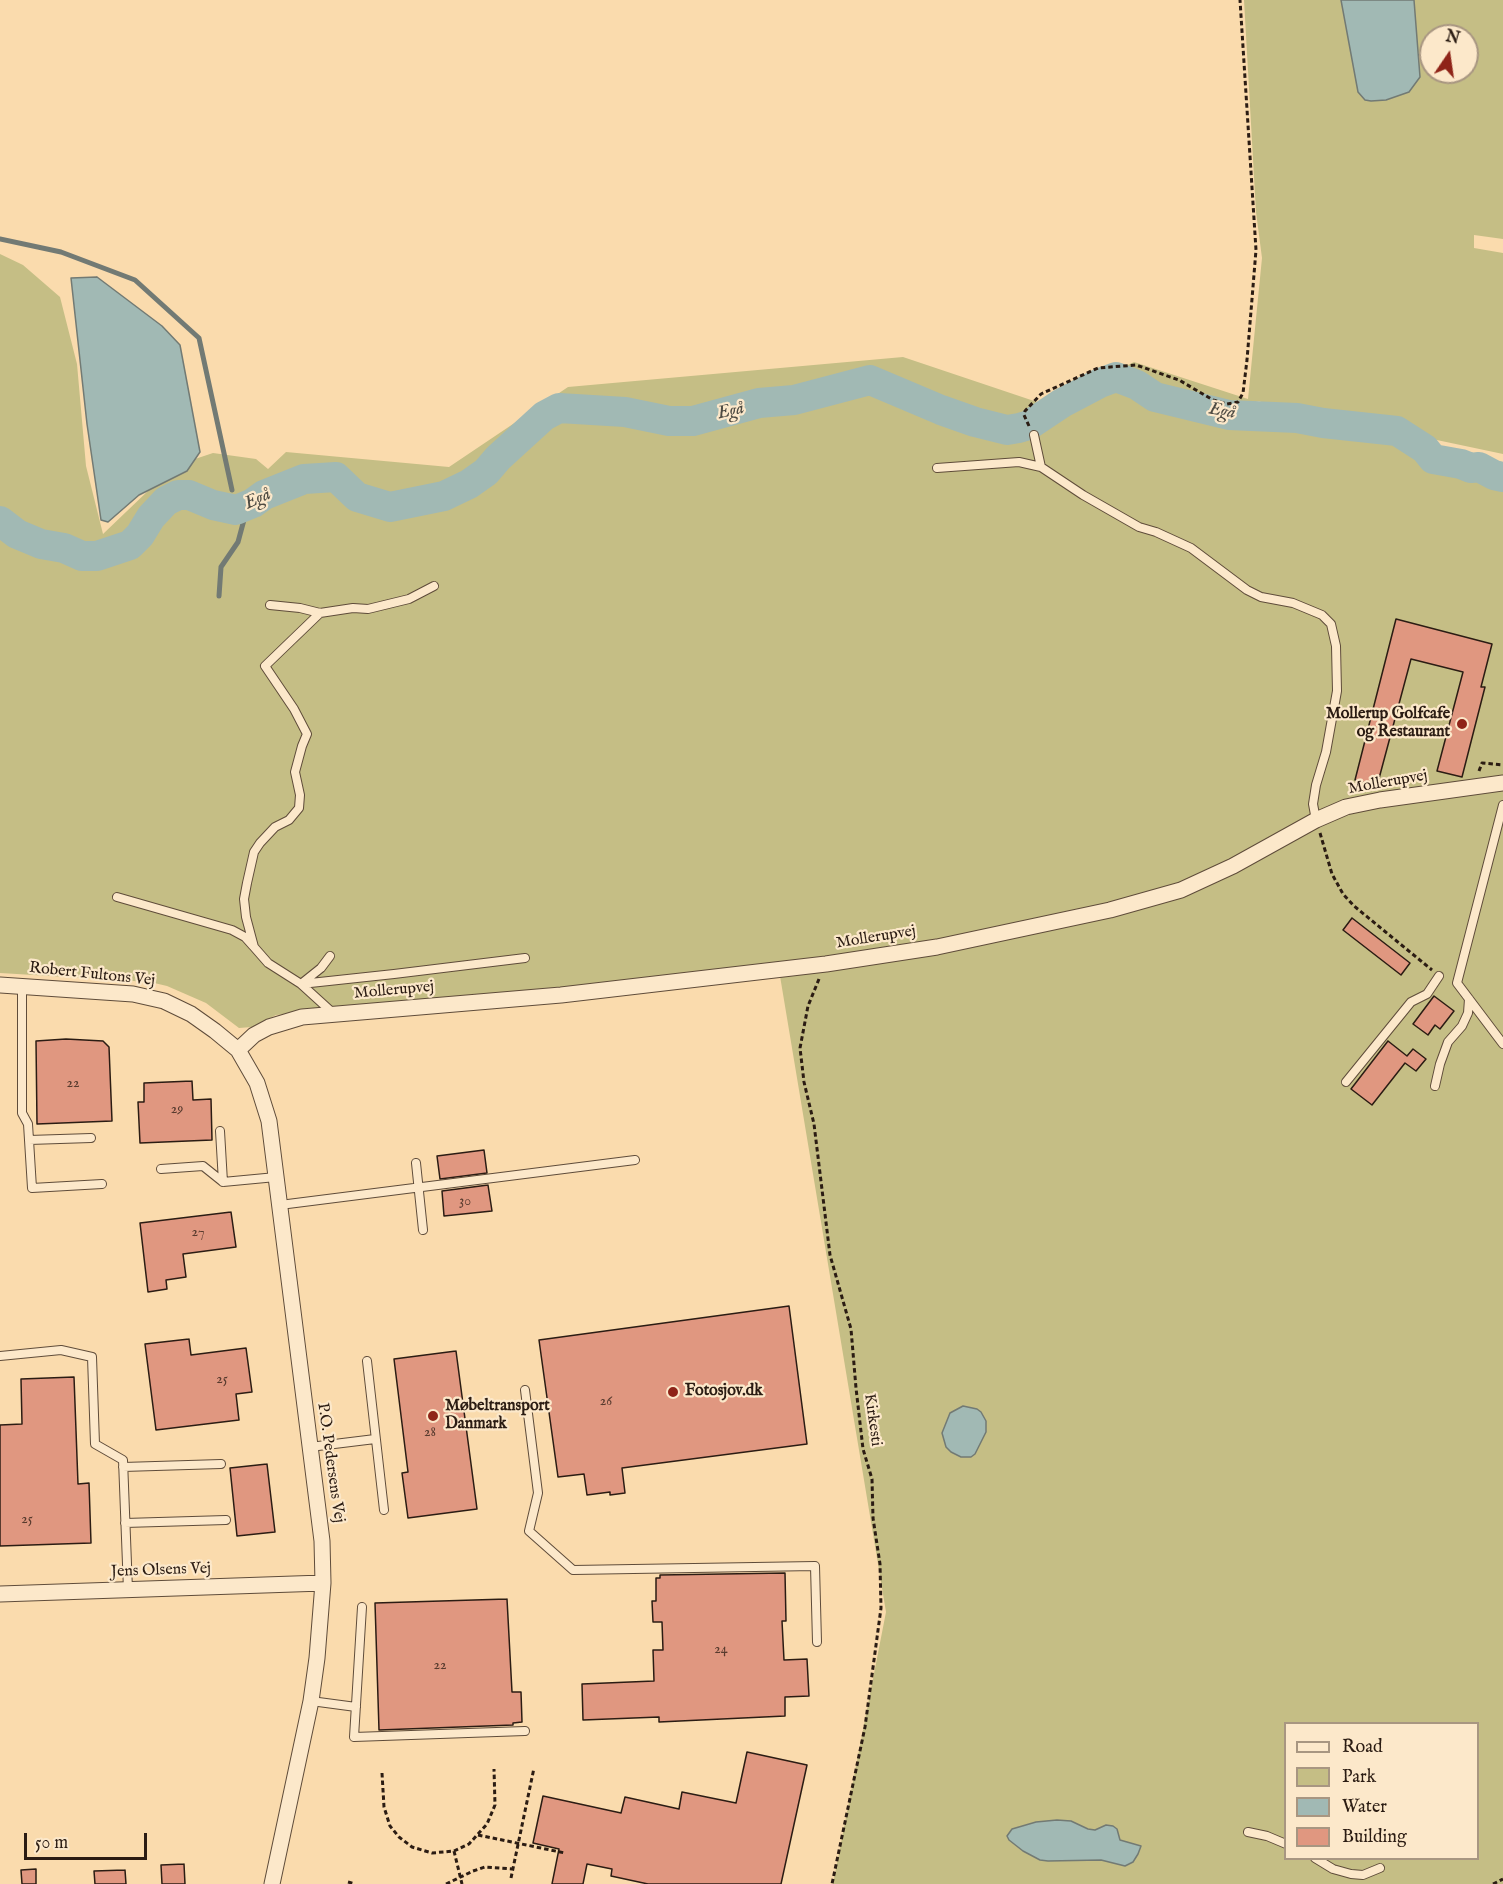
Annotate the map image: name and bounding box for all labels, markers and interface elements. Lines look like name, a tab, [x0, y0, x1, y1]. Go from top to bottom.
north arrow	[1419, 24, 1479, 84]
text: N	[1444, 27, 1462, 50]
water label: Egå	[715, 398, 747, 426]
water label: Egå	[1207, 399, 1237, 425]
water label: Egå	[241, 485, 275, 515]
place label: Mollerup Golfcafe og Restaurant	[1326, 705, 1450, 743]
marker: Mollerup Golfcafe og Restaurant	[1455, 717, 1469, 731]
street label: Mollerupvej	[1347, 767, 1429, 799]
street label: Mollerupvej	[835, 922, 917, 954]
street label: Robert Fultons Vej	[28, 959, 156, 991]
street label: Mollerupvej	[353, 978, 435, 1004]
house number: 22	[66, 1076, 80, 1092]
house number: 29	[171, 1102, 183, 1118]
house number: 30	[459, 1194, 471, 1210]
house number: 27	[192, 1225, 204, 1241]
house number: 25	[216, 1372, 228, 1388]
place label: Fotosjov.dk	[685, 1382, 763, 1402]
marker: Fotosjov.dk	[666, 1385, 680, 1399]
street label: Kirkesti	[859, 1392, 885, 1448]
house number: 26	[600, 1394, 612, 1410]
place label: Møbeltransport Danmark	[445, 1397, 550, 1435]
street label: P.O. Pedersens Vej	[312, 1402, 348, 1524]
marker: Møbeltransport Danmark	[426, 1409, 440, 1423]
house number: 28	[424, 1425, 436, 1441]
house number: 25	[21, 1512, 33, 1528]
street label: Jens Olsens Vej	[111, 1560, 211, 1582]
house number: 24	[714, 1642, 728, 1658]
house number: 22	[433, 1658, 447, 1674]
legend	[1284, 1722, 1479, 1860]
text: Road	[1342, 1736, 1383, 1759]
text: Park	[1342, 1766, 1376, 1789]
text: Water	[1342, 1796, 1387, 1819]
scale bar	[27, 1821, 150, 1859]
text: Building	[1342, 1826, 1407, 1849]
text: 50 m	[35, 1832, 68, 1855]

